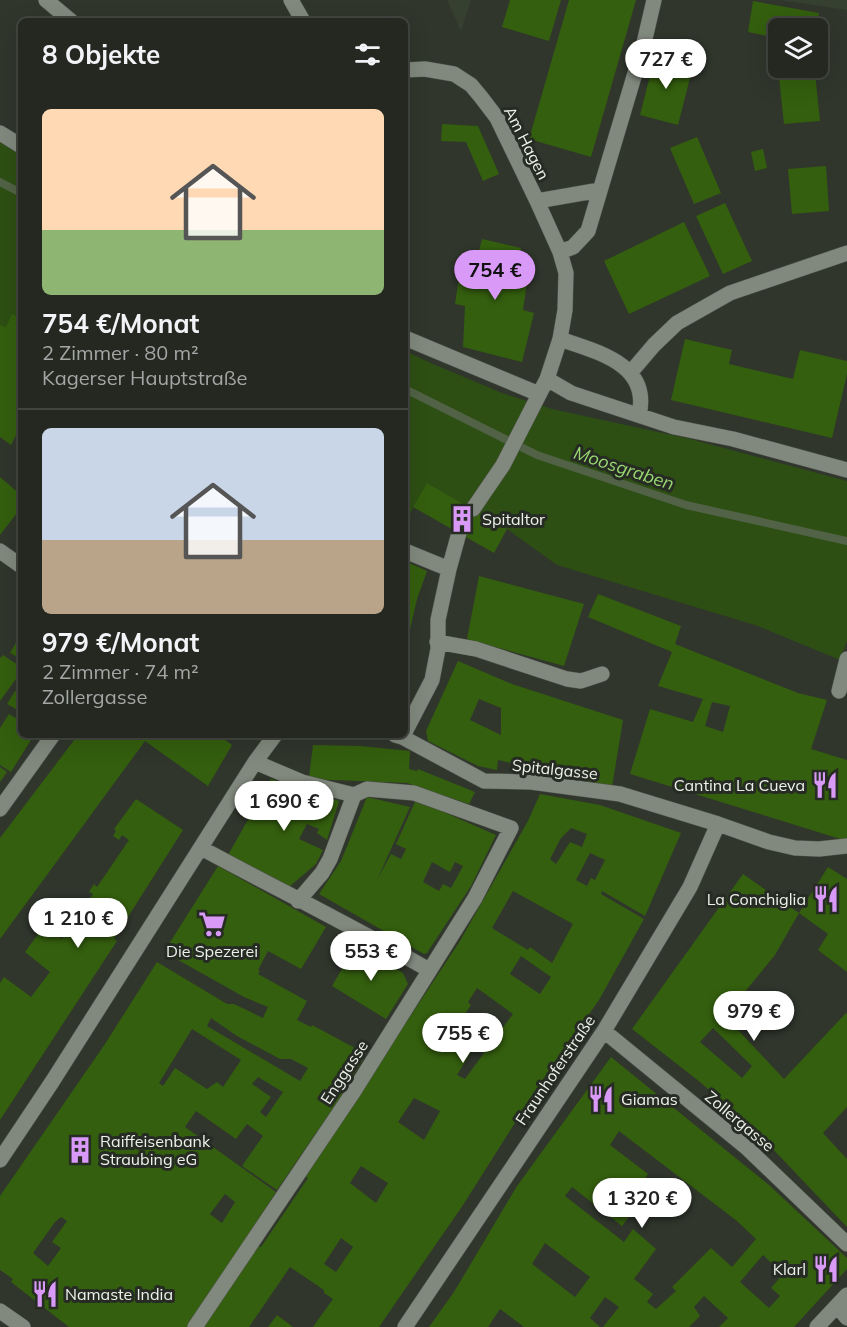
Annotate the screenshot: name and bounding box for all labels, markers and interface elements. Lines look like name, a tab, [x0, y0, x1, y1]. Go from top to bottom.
map controls	[768, 18, 828, 78]
button: layers	[768, 18, 828, 78]
text: 8 Objekte	[42, 38, 160, 71]
icon: filters	[351, 38, 384, 71]
pin: 727 €	[624, 39, 708, 90]
text: 727 €	[639, 46, 693, 71]
street label: Am Hagen	[500, 103, 554, 183]
icon: home	[159, 148, 267, 256]
pin: 754 €	[453, 250, 537, 301]
text: 754 €	[468, 257, 522, 282]
text: 754 €/Monat	[42, 307, 199, 340]
text: 2 Zimmer · 80 m²	[42, 340, 199, 365]
text: Kagerser Hauptstraße	[42, 365, 247, 390]
water label: Moosgraben	[571, 441, 677, 495]
icon: home	[159, 467, 267, 575]
building icon: Spitaltor	[447, 504, 477, 534]
place label: Spitaltor	[482, 509, 545, 529]
text: 979 €/Monat	[42, 626, 199, 659]
text: 2 Zimmer · 74 m²	[42, 659, 199, 684]
text: Zollergasse	[42, 684, 147, 709]
street label: Spitalgasse	[511, 755, 599, 783]
restaurant icon: Cantina La Cueva	[810, 770, 840, 800]
place label: Cantina La Cueva	[674, 775, 805, 795]
pin: 1 690 €	[229, 781, 339, 832]
text: 1 690 €	[249, 788, 319, 813]
restaurant icon: La Conchiglia	[811, 884, 841, 914]
place label: La Conchiglia	[707, 889, 806, 909]
pin: 1 210 €	[23, 898, 133, 949]
text: 1 210 €	[43, 905, 113, 930]
supermarket icon: Die Spezerei	[197, 909, 227, 939]
pin: 553 €	[329, 931, 413, 982]
text: 553 €	[344, 938, 398, 963]
place label: Die Spezerei	[166, 941, 258, 961]
pin: 979 €	[712, 991, 796, 1042]
text: 979 €	[727, 998, 781, 1023]
street label: Fraunhoferstraße	[511, 1011, 599, 1129]
pin: 755 €	[421, 1013, 505, 1064]
text: 755 €	[436, 1020, 490, 1045]
street label: Enggasse	[316, 1036, 372, 1108]
restaurant icon: Giamas	[586, 1084, 616, 1114]
street label: Zollergasse	[701, 1086, 779, 1156]
place label: Giamas	[621, 1089, 678, 1109]
place label: Raiffeisenbank Straubing eG	[100, 1131, 211, 1169]
building icon: Raiffeisenbank Straubing eG	[65, 1135, 95, 1165]
pin: 1 320 €	[587, 1178, 697, 1229]
text: 1 320 €	[607, 1185, 677, 1210]
restaurant icon: Klarl	[811, 1254, 841, 1284]
place label: Klarl	[773, 1259, 806, 1279]
restaurant icon: Namaste India	[30, 1279, 60, 1309]
place label: Namaste India	[65, 1284, 173, 1304]

